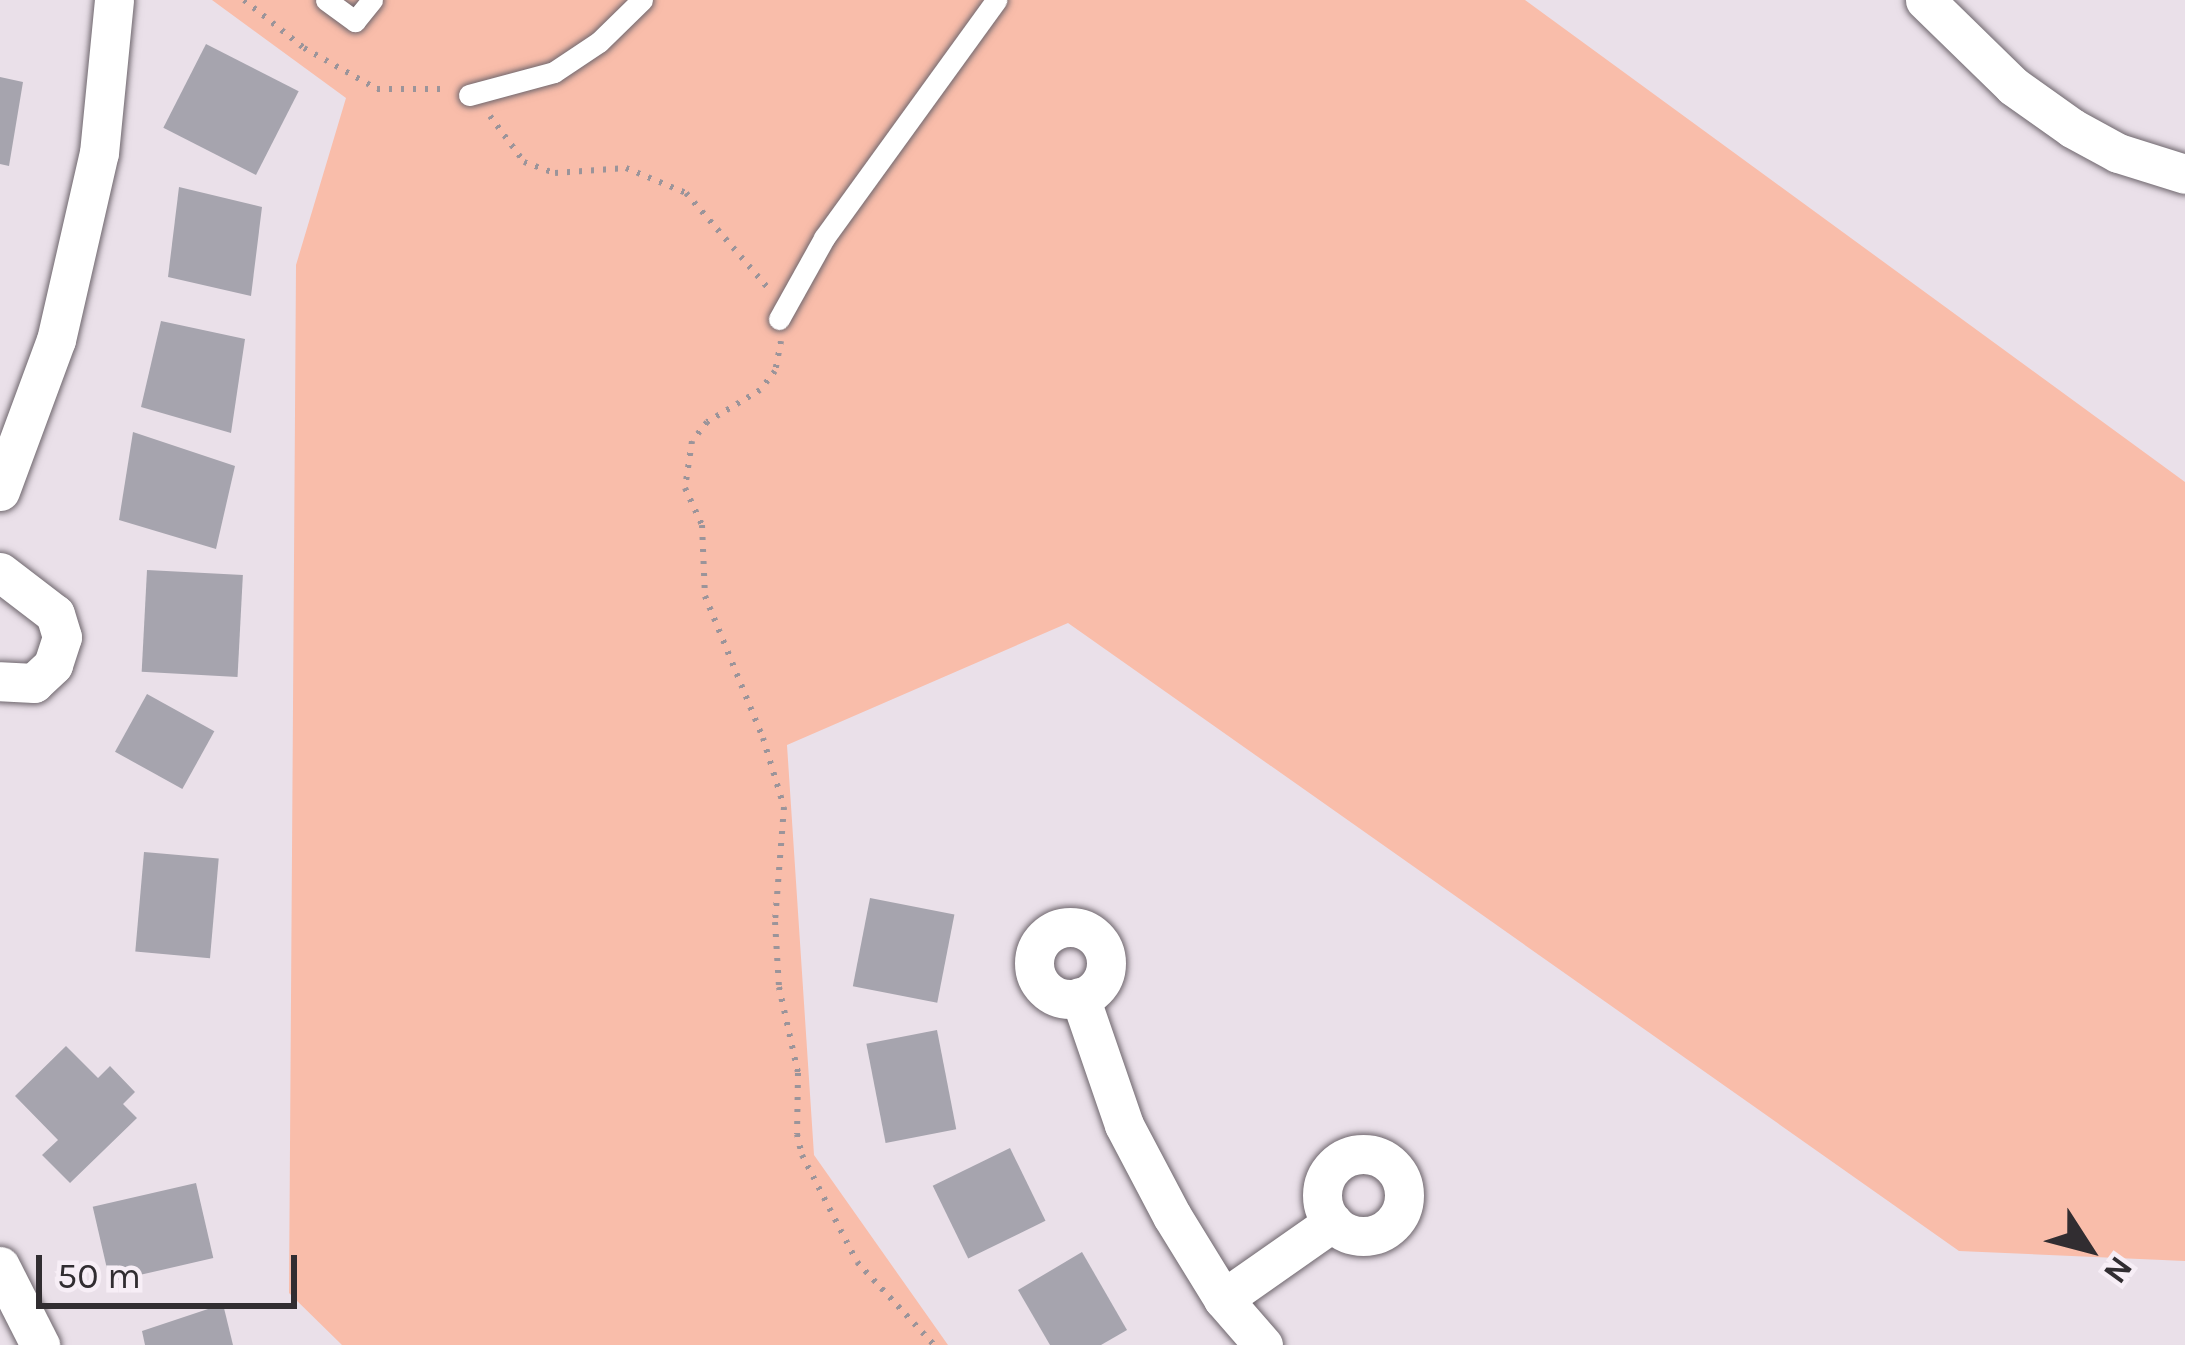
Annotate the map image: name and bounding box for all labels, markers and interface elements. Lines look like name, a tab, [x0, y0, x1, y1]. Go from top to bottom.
north arrow	[2029, 1189, 2149, 1309]
scale bar	[42, 1231, 303, 1305]
text: N	[2096, 1249, 2140, 1291]
text: 50 m	[57, 1255, 141, 1297]

